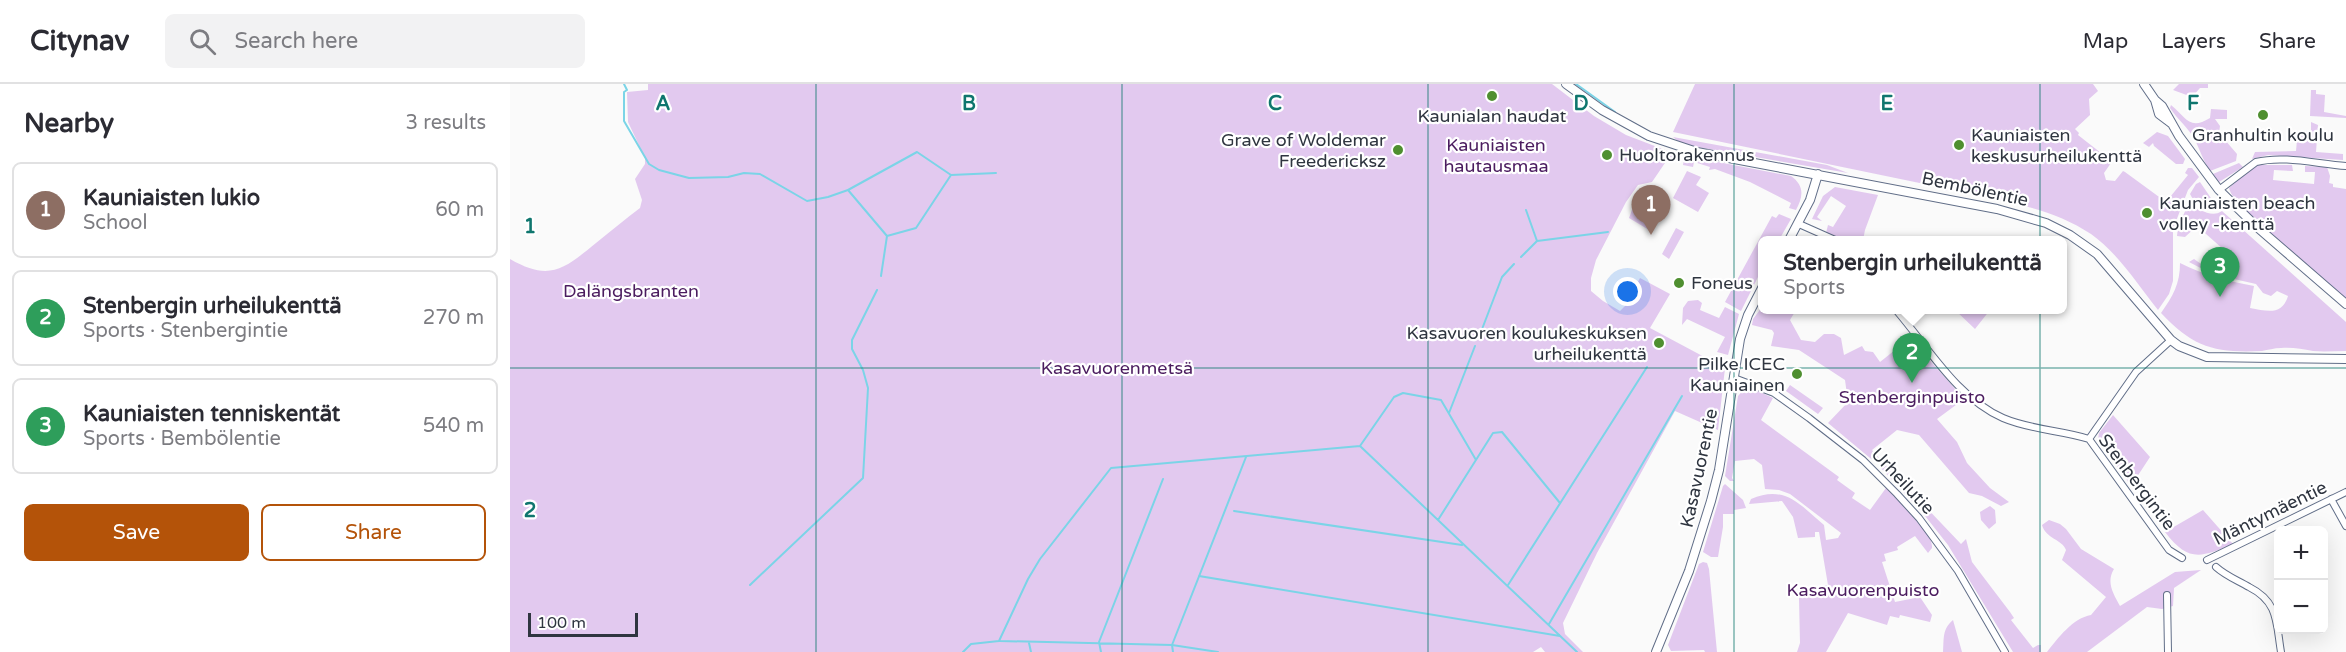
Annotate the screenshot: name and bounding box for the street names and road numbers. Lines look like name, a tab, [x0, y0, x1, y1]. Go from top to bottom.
street label: Bembölentie	[1920, 167, 2030, 211]
street label: Kasavuorentie	[1676, 406, 1722, 530]
street label: Stenbergintie	[2094, 429, 2180, 535]
street label: Urheilutie	[1867, 443, 1939, 519]
street label: Mäntymäentie	[2210, 476, 2330, 550]

